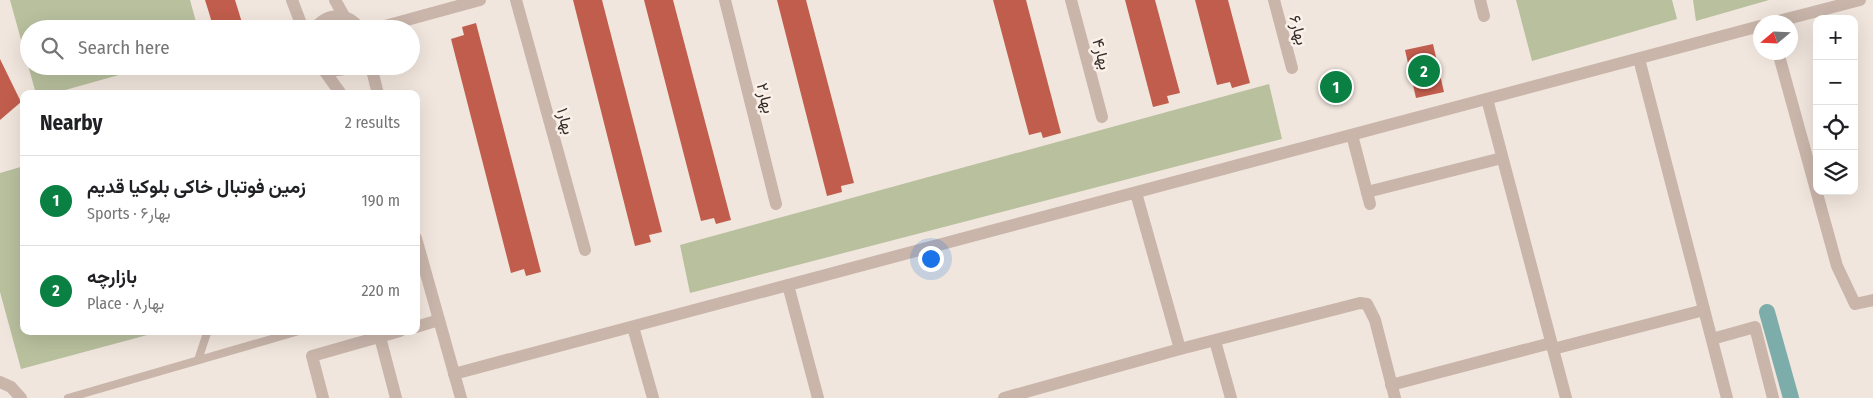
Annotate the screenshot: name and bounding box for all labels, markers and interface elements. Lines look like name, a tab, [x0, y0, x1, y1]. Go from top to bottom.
street label: بهار۶	[1284, 13, 1312, 47]
north arrow	[1753, 15, 1798, 60]
map controls	[1813, 15, 1858, 195]
button: +	[1813, 15, 1858, 60]
search box	[20, 20, 420, 75]
icon: search	[38, 34, 66, 62]
text: Search here	[78, 36, 170, 59]
street label: بهار۴	[1087, 36, 1115, 72]
pin: 2	[1408, 52, 1440, 90]
button: −	[1813, 60, 1858, 105]
pin: 1	[1320, 68, 1352, 106]
street label: بهار۲	[752, 81, 778, 116]
button: locate	[1813, 105, 1858, 150]
street label: بهار۱	[552, 106, 578, 137]
text: Nearby	[40, 110, 102, 136]
text: 2 results	[345, 113, 400, 132]
button: layers	[1813, 150, 1858, 195]
text: زمین فوتبال خاکی بلوکیا قدیم	[87, 175, 306, 198]
text: 1	[53, 191, 59, 210]
text: 190 m	[362, 191, 400, 210]
text: Sports · بهار۶	[87, 204, 171, 223]
your location	[918, 246, 944, 272]
text: بازارچه	[87, 265, 137, 288]
text: 2	[52, 281, 60, 300]
text: 220 m	[361, 281, 400, 300]
text: Place · بهار۸	[87, 294, 164, 313]

